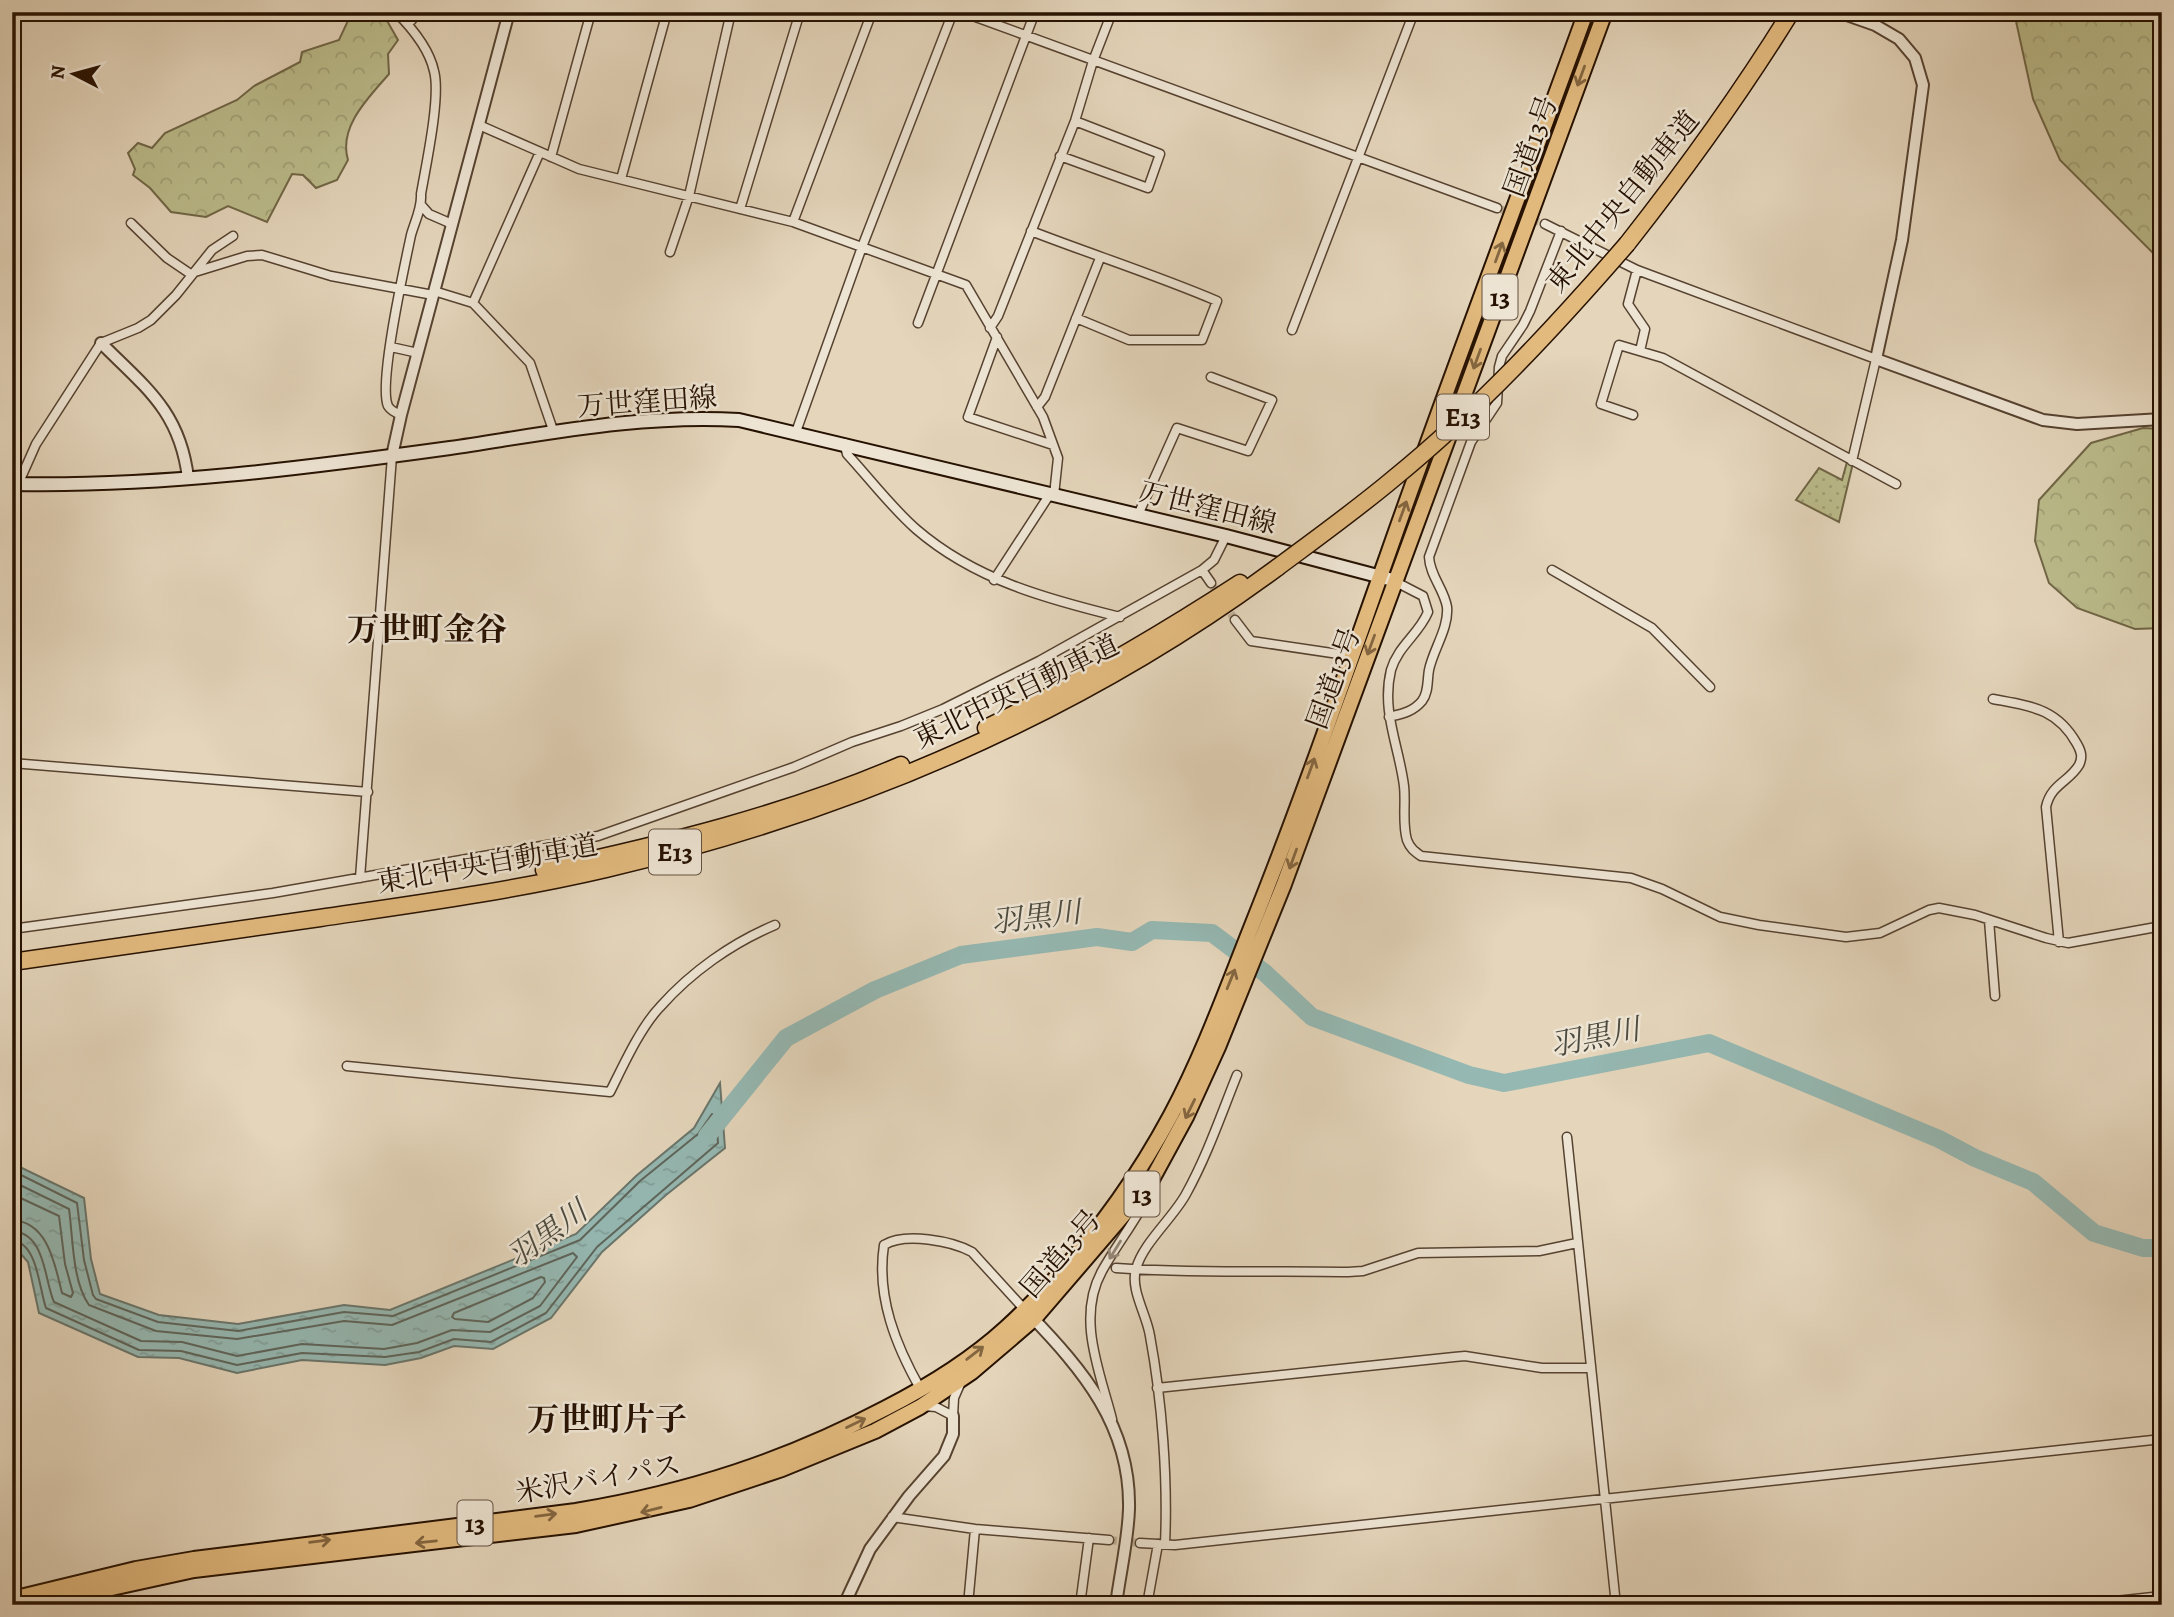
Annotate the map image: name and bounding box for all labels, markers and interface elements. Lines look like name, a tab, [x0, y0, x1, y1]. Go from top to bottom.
north arrow	[38, 38, 108, 108]
text: N	[44, 64, 72, 81]
one-way arrow	[1574, 65, 1587, 87]
street label: 国道13号	[1495, 90, 1567, 202]
street label: 東北中央自動車道	[1538, 103, 1708, 301]
one-way arrow	[1493, 241, 1506, 263]
road number: 13	[1482, 274, 1518, 320]
one-way arrow	[1470, 347, 1482, 369]
street label: 万世窪田線	[576, 378, 718, 426]
road number: E13	[1437, 394, 1489, 440]
street label: 万世窪田線	[1135, 473, 1280, 543]
one-way arrow	[1398, 501, 1410, 523]
district label: 万世町金谷	[347, 607, 507, 651]
street label: 国道13号	[1298, 622, 1370, 734]
street label: 東北中央自動車道	[907, 626, 1125, 758]
one-way arrow	[1364, 634, 1376, 656]
one-way arrow	[1306, 758, 1318, 780]
street label: 東北中央自動車道	[374, 826, 601, 902]
road number: E13	[649, 830, 701, 874]
one-way arrow	[1286, 847, 1298, 869]
water label: 羽黒川	[989, 891, 1086, 942]
one-way arrow	[1225, 969, 1238, 990]
water label: 羽黒川	[1547, 1008, 1646, 1065]
one-way arrow	[1182, 1098, 1196, 1119]
road number: 13	[1124, 1172, 1160, 1217]
water label: 羽黒川	[499, 1190, 598, 1277]
street label: 国道13号	[1012, 1201, 1110, 1306]
one-way arrow	[1107, 1240, 1121, 1260]
one-way arrow	[965, 1345, 983, 1360]
district label: 万世町片子	[527, 1397, 687, 1441]
one-way arrow	[845, 1416, 866, 1430]
street label: 米沢バイパス	[512, 1446, 684, 1512]
road number: 13	[458, 1500, 492, 1546]
one-way arrow	[641, 1504, 663, 1517]
one-way arrow	[534, 1508, 557, 1521]
one-way arrow	[308, 1535, 331, 1548]
one-way arrow	[416, 1536, 438, 1549]

